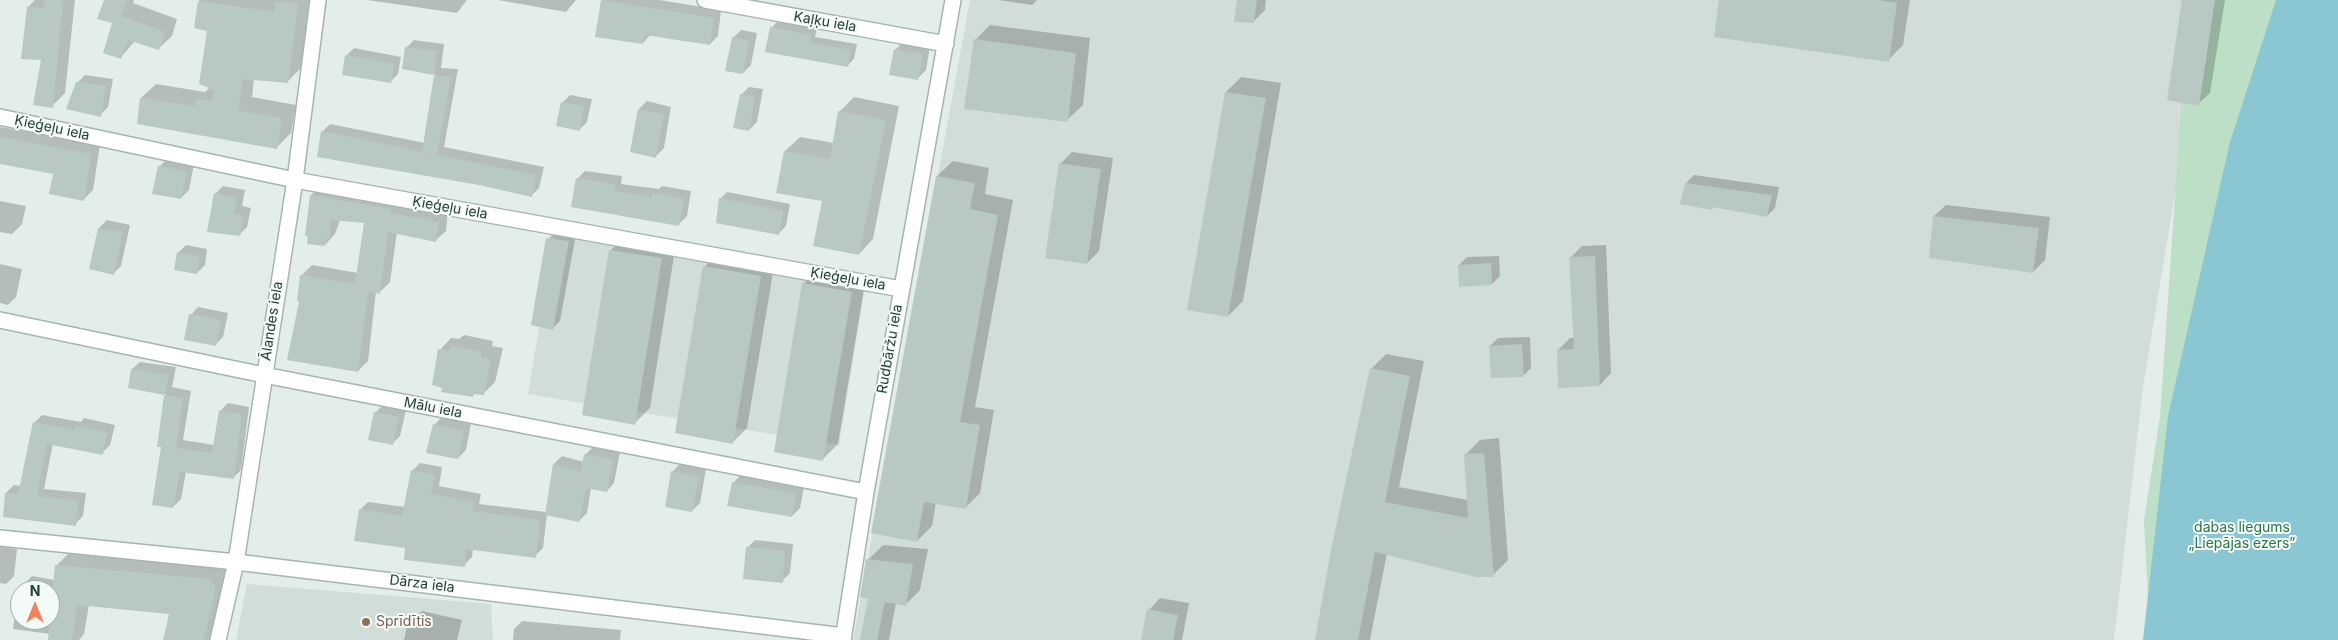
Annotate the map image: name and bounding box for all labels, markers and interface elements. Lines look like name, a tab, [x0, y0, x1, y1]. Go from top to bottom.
street label: Kaļķu iela	[792, 8, 858, 36]
street label: Ķieģeļu iela	[13, 112, 91, 144]
street label: Ķieģeļu iela	[411, 193, 489, 223]
street label: Ķieģeļu iela	[809, 264, 887, 294]
street label: Ālandes iela	[257, 280, 287, 362]
street label: Rudbāržu iela	[874, 303, 906, 395]
street label: Mālu iela	[402, 394, 464, 422]
park label: dabas liegums „Liepājas ezers”	[2189, 520, 2295, 552]
street label: Dārza iela	[388, 572, 456, 596]
north arrow	[10, 580, 60, 630]
text: N	[30, 582, 40, 599]
place label: Sprīdītis	[376, 614, 432, 630]
marker: Sprīdītis	[360, 616, 372, 628]

